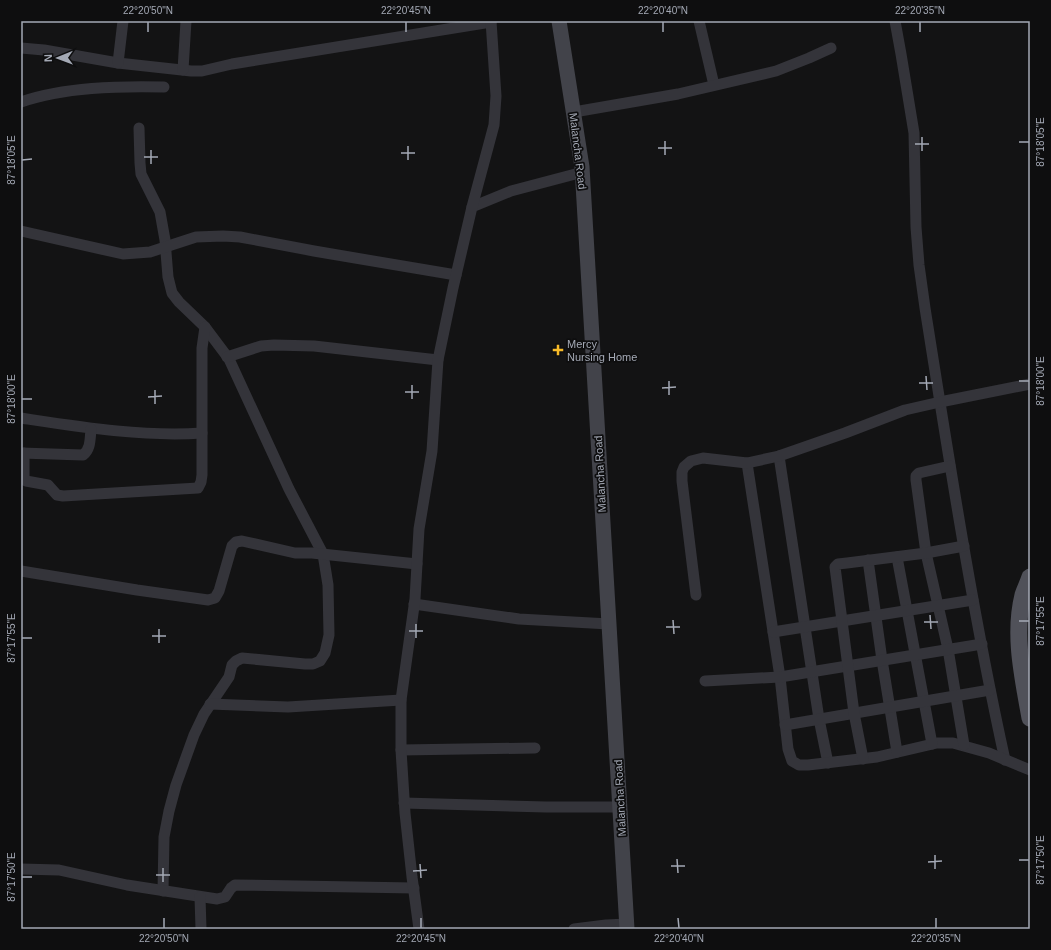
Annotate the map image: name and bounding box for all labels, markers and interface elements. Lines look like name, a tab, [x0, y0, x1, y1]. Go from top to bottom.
text: 22°20'50"N	[123, 5, 173, 16]
text: 22°20'45"N	[381, 5, 431, 16]
text: 22°20'40"N	[638, 5, 688, 16]
text: 22°20'35"N	[895, 5, 945, 16]
north arrow	[38, 38, 78, 78]
text: N	[42, 54, 54, 62]
street label: Malancha Road	[567, 112, 589, 190]
text: 87°18'05"E	[1035, 117, 1046, 167]
text: 87°18'05"E	[6, 135, 17, 185]
place label: Mercy Nursing Home	[567, 338, 637, 363]
marker: Mercy Nursing Home	[552, 344, 564, 356]
text: 87°18'00"E	[1035, 356, 1046, 406]
text: 87°18'00"E	[6, 374, 17, 424]
street label: Malancha Road	[592, 435, 608, 513]
text: 87°17'55"E	[1035, 596, 1046, 646]
text: 87°17'55"E	[6, 613, 17, 663]
street label: Malancha Road	[612, 759, 628, 837]
text: 87°17'50"E	[1035, 835, 1046, 885]
text: 87°17'50"E	[6, 852, 17, 902]
text: 22°20'50"N	[139, 933, 189, 944]
text: 22°20'45"N	[396, 933, 446, 944]
text: 22°20'40"N	[654, 933, 704, 944]
text: 22°20'35"N	[911, 933, 961, 944]

